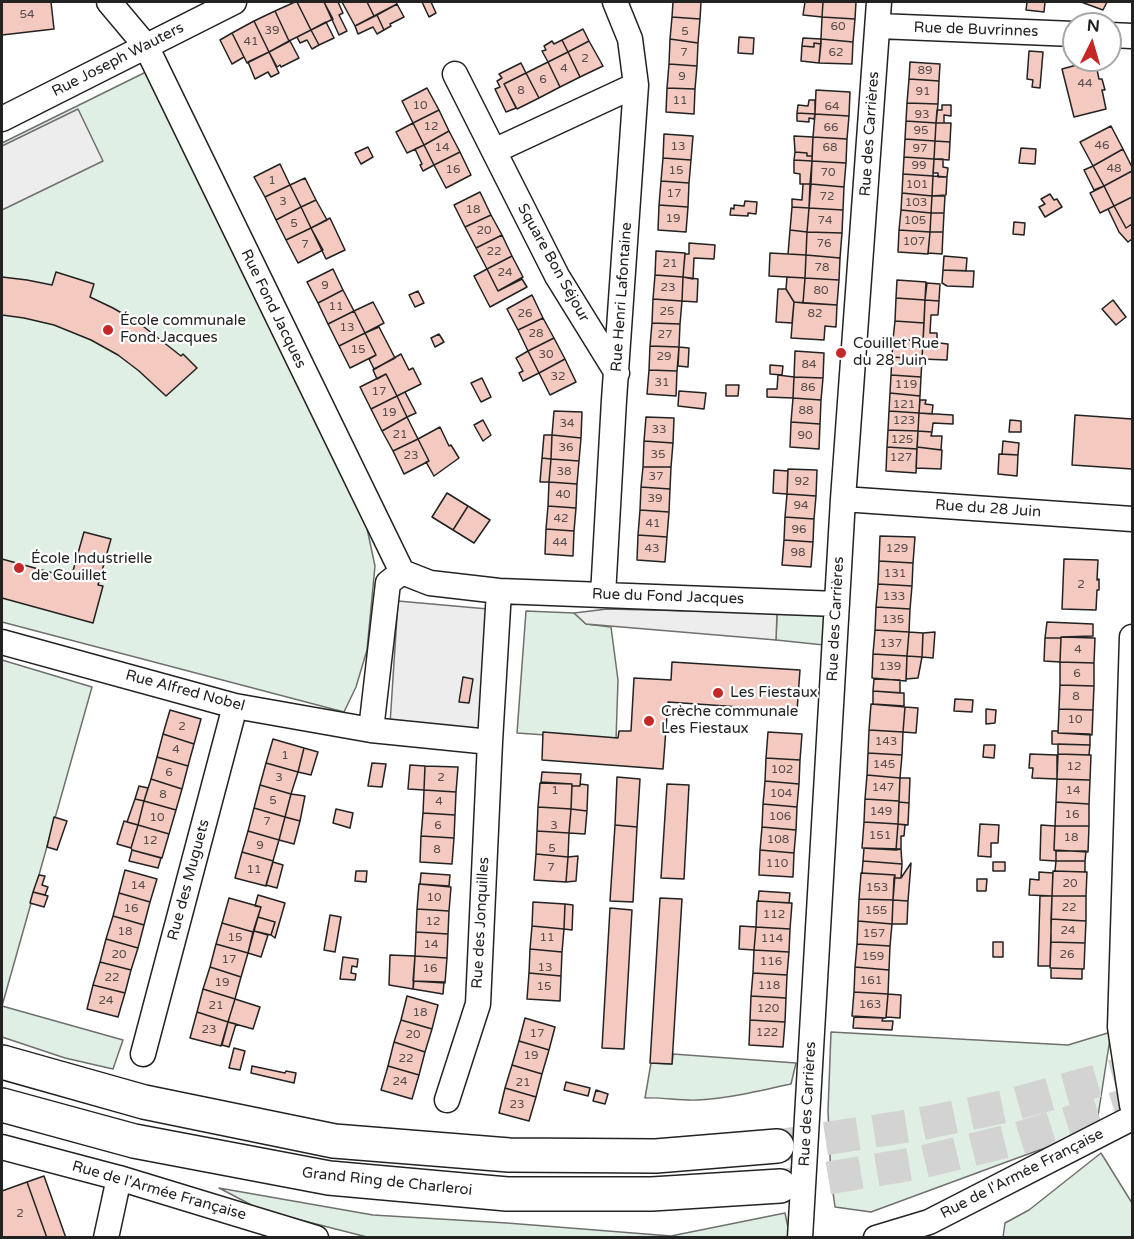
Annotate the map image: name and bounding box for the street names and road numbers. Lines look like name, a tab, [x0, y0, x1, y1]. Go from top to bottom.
street label: Rue Joseph Wauters	[49, 19, 187, 101]
street label: Rue de Buvrinnes	[913, 19, 1039, 41]
street label: Rue des Carrières	[857, 71, 883, 197]
street label: Square Bon Séjour	[513, 201, 593, 325]
street label: Rue Henri Lafontaine	[608, 222, 636, 372]
street label: Rue Fond Jacques	[236, 247, 310, 371]
street label: Rue du 28 Juin	[934, 496, 1042, 522]
street label: Rue des Carrières	[824, 556, 848, 682]
street label: Rue du Fond Jacques	[591, 585, 745, 609]
street label: Rue Alfred Nobel	[123, 666, 247, 716]
street label: Rue des Muguets	[164, 817, 214, 943]
street label: Rue des Jonquilles	[469, 857, 493, 989]
street label: Rue des Carrières	[796, 1041, 820, 1167]
street label: Rue de l'Armée Française	[938, 1125, 1106, 1223]
street label: Rue de l'Armée Française	[70, 1157, 248, 1225]
street label: Grand Ring de Charleroi	[301, 1164, 473, 1200]

